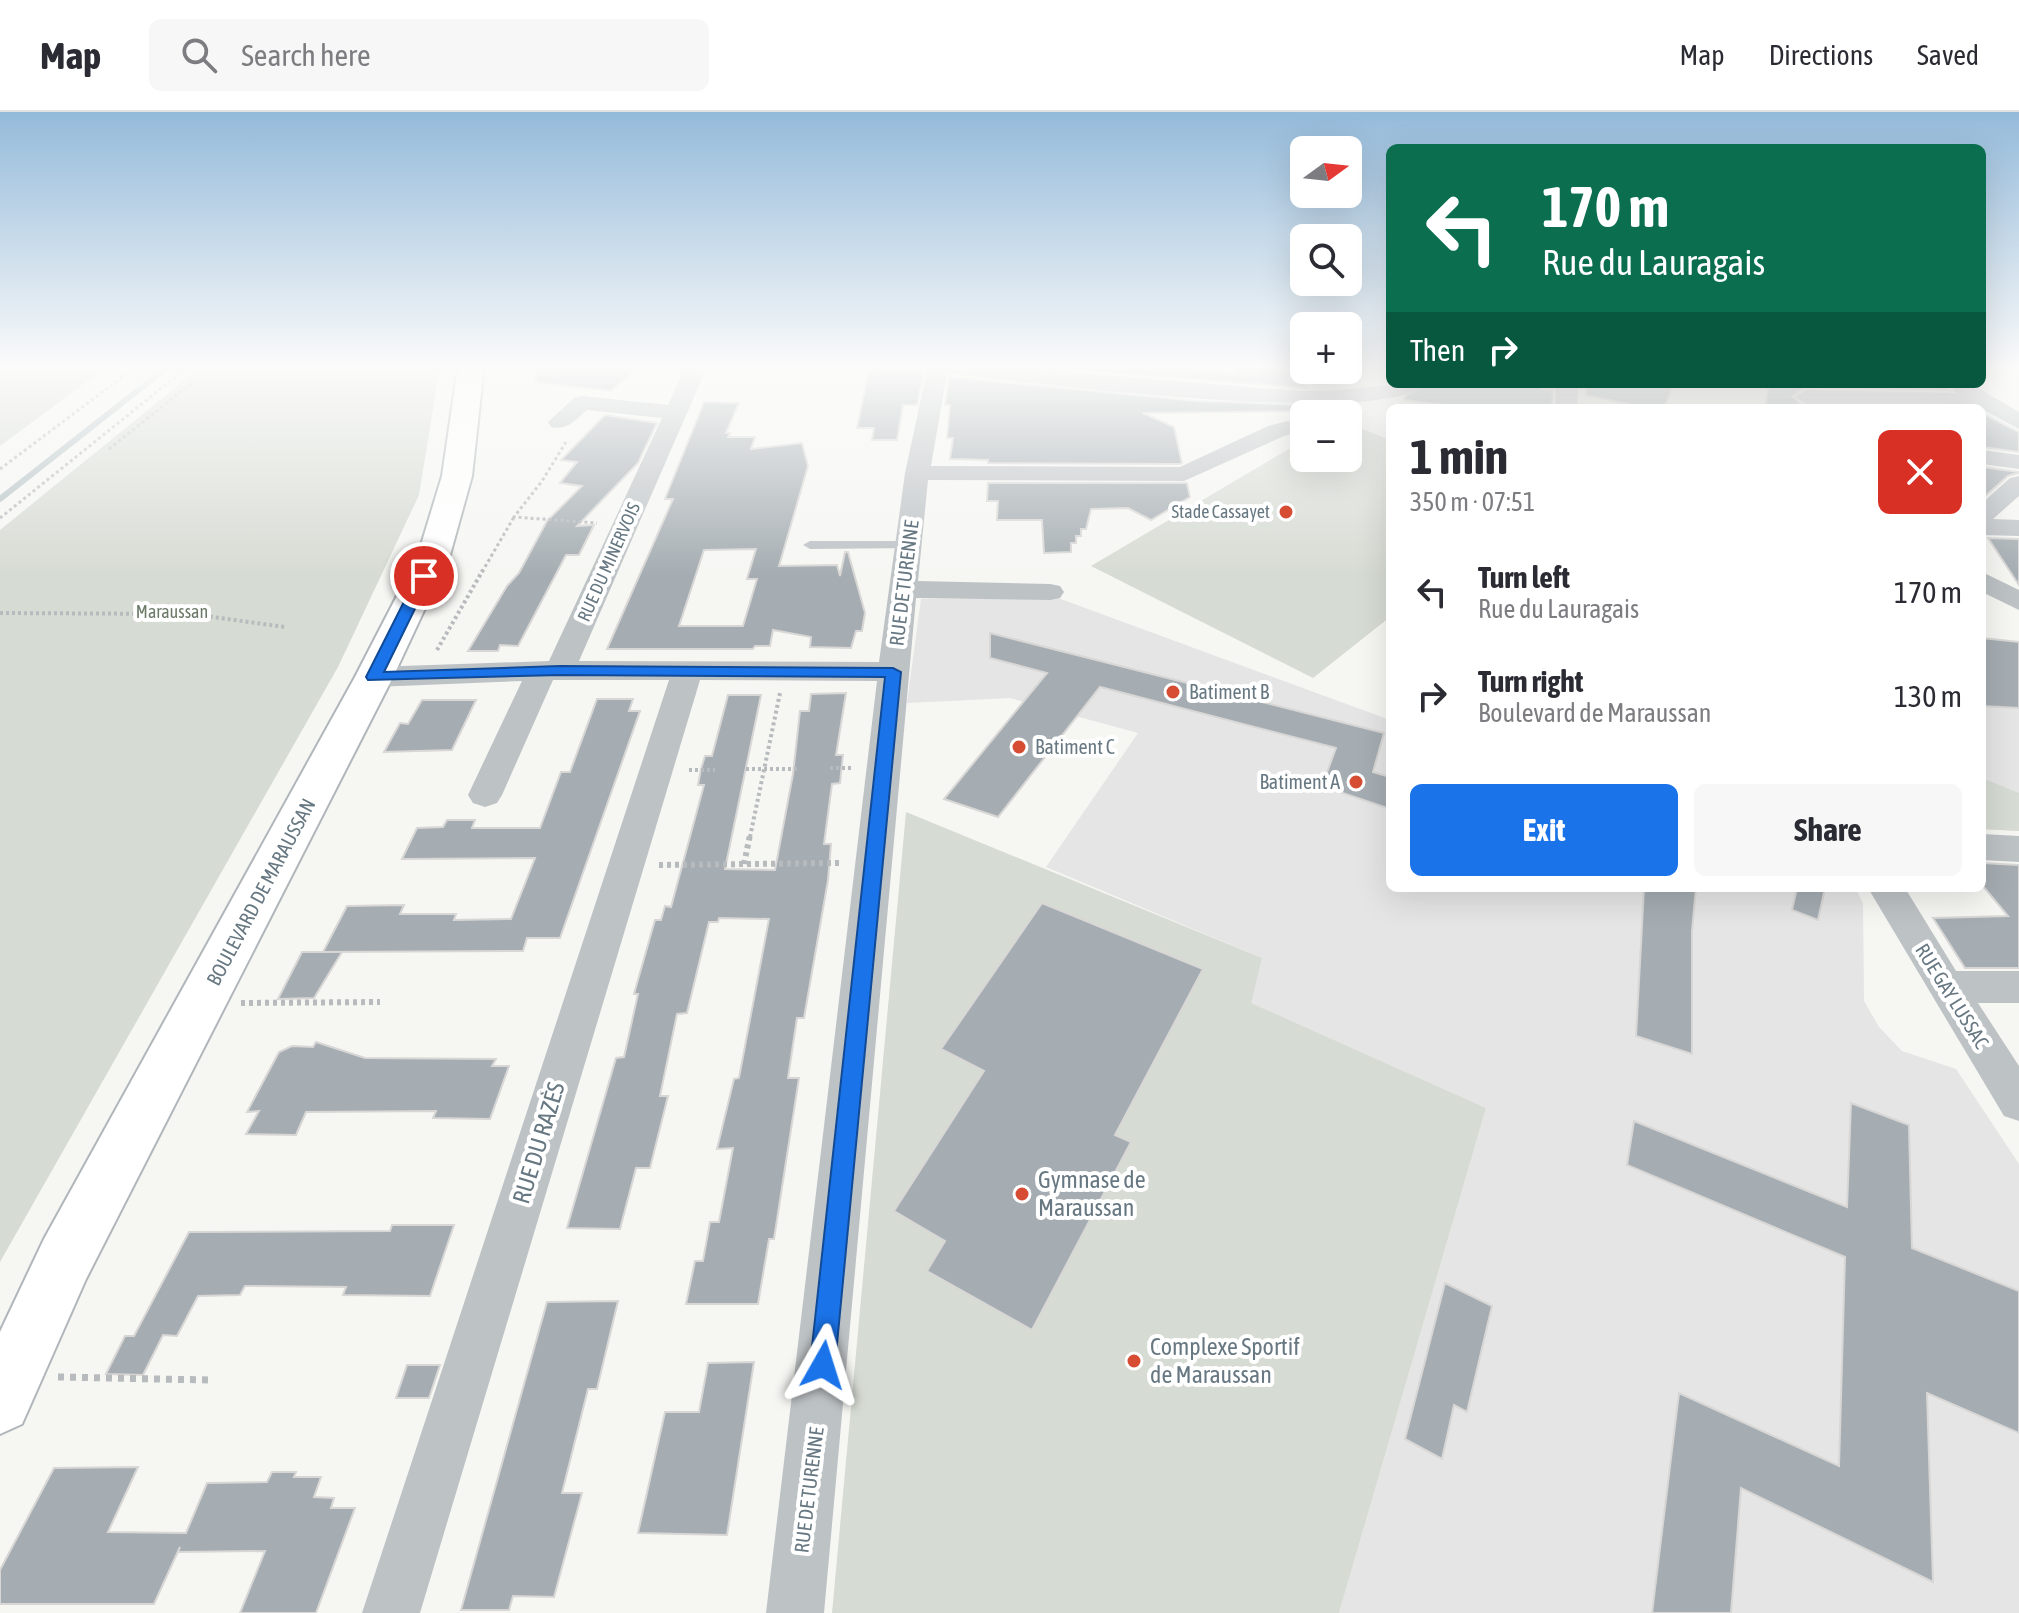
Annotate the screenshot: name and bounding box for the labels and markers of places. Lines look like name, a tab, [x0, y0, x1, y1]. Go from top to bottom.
place label: Stade Cassayet	[1172, 501, 1270, 522]
marker: Stade Cassayet	[1277, 503, 1295, 521]
pin	[390, 542, 458, 610]
place label: Batiment B	[1189, 680, 1270, 703]
marker: Batiment B	[1164, 683, 1182, 701]
place label: Batiment C	[1035, 735, 1115, 758]
marker: Batiment C	[1010, 738, 1028, 756]
place label: Batiment A	[1259, 770, 1340, 793]
marker: Batiment A	[1347, 773, 1365, 791]
place label: Gymnase de Maraussan	[1038, 1166, 1146, 1221]
marker: Gymnase de Maraussan	[1013, 1185, 1031, 1203]
place label: Complexe Sportif de Maraussan	[1150, 1333, 1300, 1388]
marker: Complexe Sportif de Maraussan	[1125, 1352, 1143, 1370]

